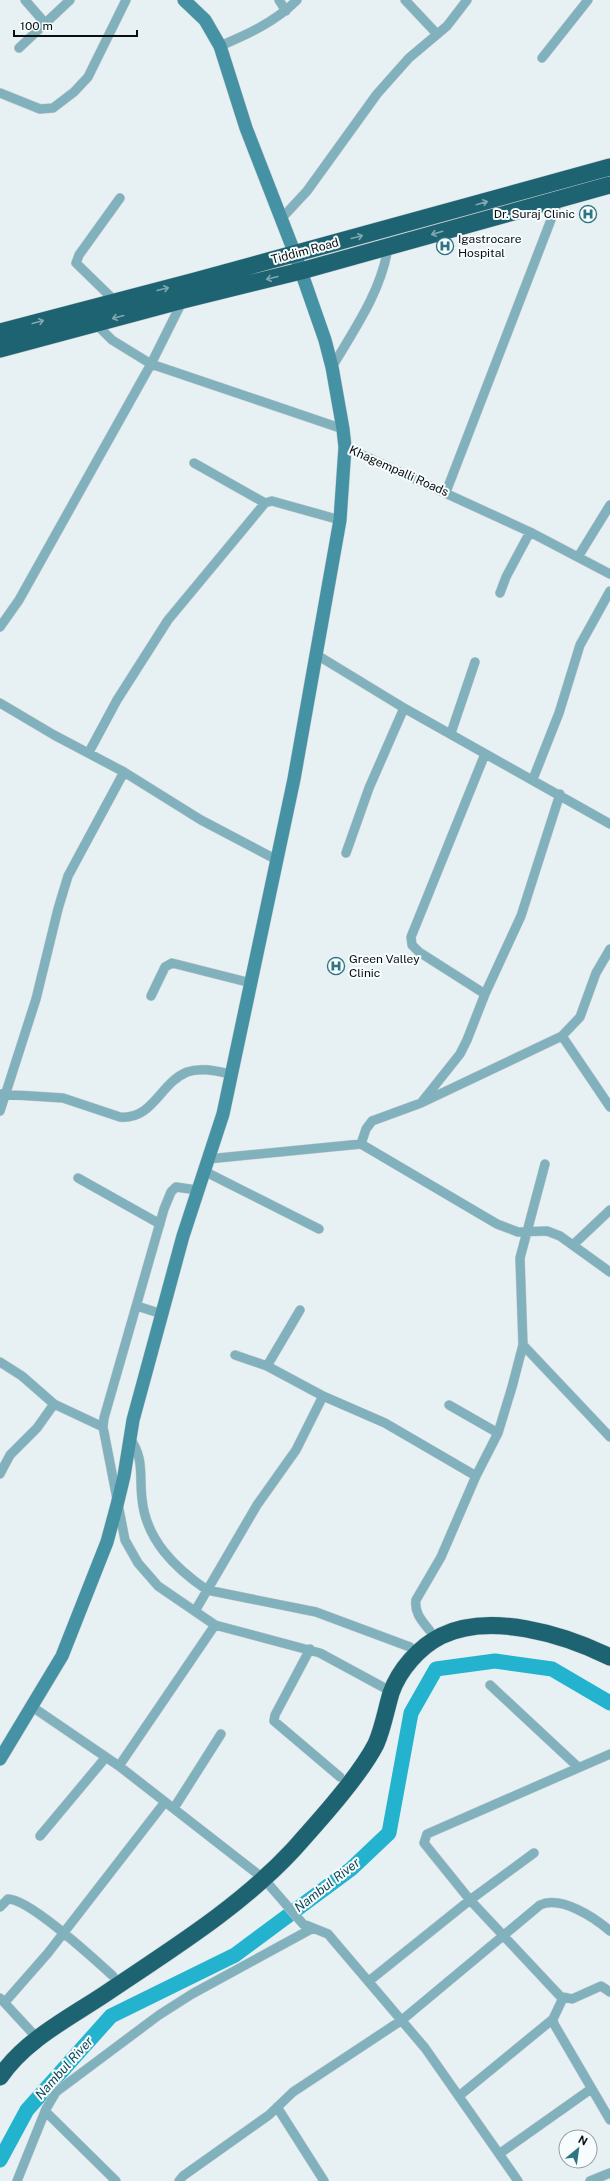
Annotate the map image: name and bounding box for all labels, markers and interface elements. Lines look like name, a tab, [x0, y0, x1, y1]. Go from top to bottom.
scale bar	[14, 12, 137, 38]
text: 100 m	[20, 19, 53, 33]
one-way arrow	[475, 198, 488, 206]
hospital icon: Dr. Suraj Clinic	[578, 204, 598, 224]
place label: Dr. Suraj Clinic	[494, 207, 575, 221]
one-way arrow	[431, 229, 444, 237]
place label: Igastrocare Hospital	[458, 232, 522, 260]
one-way arrow	[350, 233, 363, 240]
street label: Tiddim Road	[270, 235, 340, 267]
hospital icon: Igastrocare Hospital	[435, 236, 455, 256]
one-way arrow	[265, 275, 278, 282]
one-way arrow	[157, 285, 170, 292]
one-way arrow	[112, 313, 125, 321]
one-way arrow	[31, 318, 44, 325]
street label: Khagempalli Roads	[347, 443, 451, 499]
place label: Green Valley Clinic	[349, 952, 420, 980]
hospital icon: Green Valley Clinic	[326, 956, 346, 976]
water label: Nambul River	[291, 1855, 363, 1915]
water label: Nambul River	[32, 2034, 96, 2102]
north arrow	[558, 2129, 598, 2169]
text: N	[576, 2133, 590, 2148]

